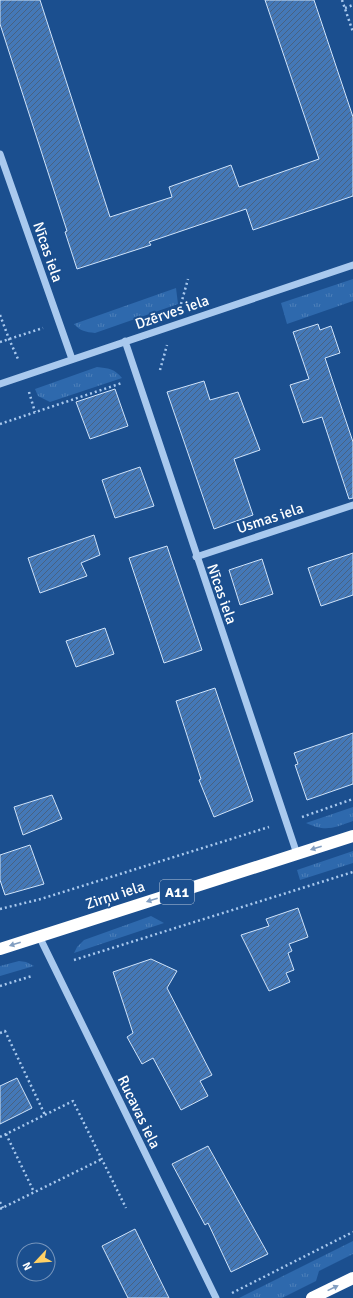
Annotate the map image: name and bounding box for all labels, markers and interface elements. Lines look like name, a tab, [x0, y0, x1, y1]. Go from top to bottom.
street label: Nīcas iela	[29, 220, 67, 284]
street label: Dzērves iela	[133, 291, 211, 333]
street label: Usmas iela	[234, 499, 306, 537]
street label: Nīcas iela	[203, 562, 241, 626]
one-way arrow	[310, 845, 322, 851]
street label: Zirņu iela	[83, 877, 147, 914]
road number: A11	[160, 880, 194, 904]
one-way arrow	[146, 897, 158, 903]
one-way arrow	[9, 941, 21, 947]
street label: Rucavas iela	[114, 1072, 164, 1152]
north arrow	[16, 1242, 56, 1282]
text: N	[20, 1260, 35, 1272]
one-way arrow	[327, 1285, 338, 1291]

